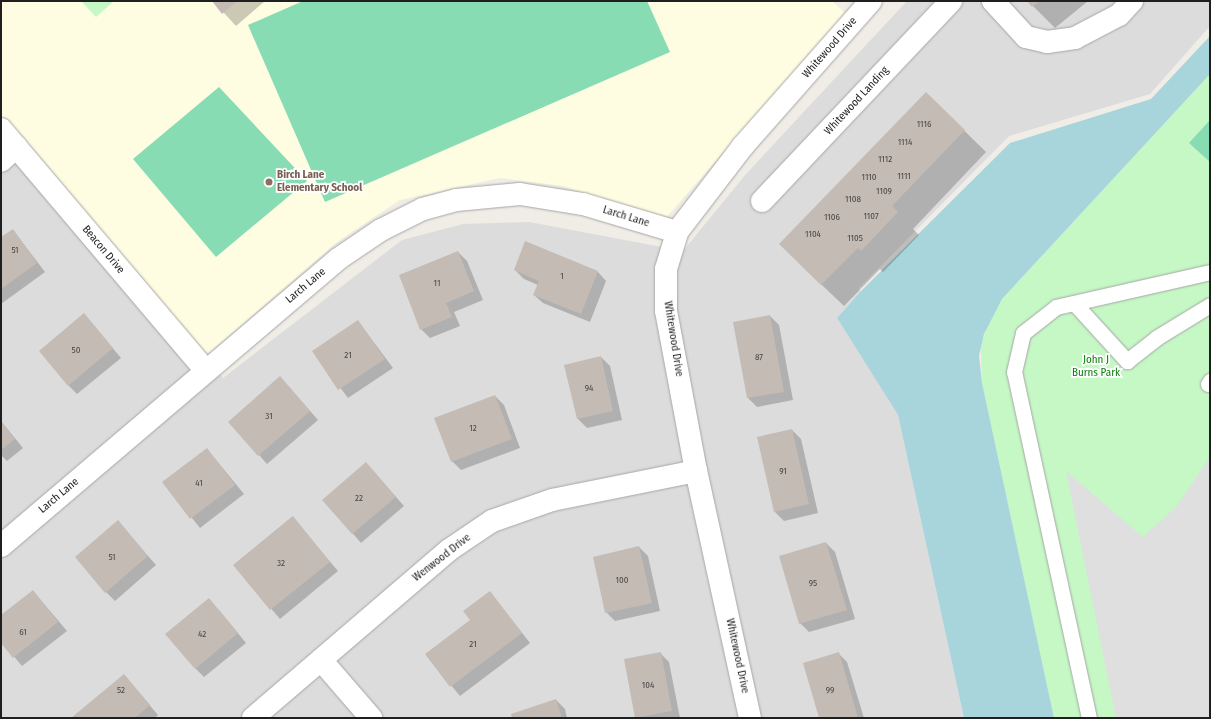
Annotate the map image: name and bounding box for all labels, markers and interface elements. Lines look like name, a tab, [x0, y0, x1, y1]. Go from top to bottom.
street label: Whitewood Drive	[800, 15, 860, 81]
street label: Whitewood Landing	[822, 64, 892, 138]
house number: 1116	[917, 119, 931, 129]
house number: 1114	[898, 137, 912, 147]
house number: 1112	[878, 154, 892, 164]
place label: Birch Lane Elementary School	[277, 169, 362, 195]
house number: 1111	[897, 171, 911, 181]
house number: 1110	[862, 172, 876, 182]
marker: Birch Lane Elementary School	[264, 177, 274, 187]
house number: 1109	[876, 186, 892, 196]
house number: 1108	[845, 194, 861, 204]
street label: Larch Lane	[601, 204, 651, 230]
house number: 1107	[863, 211, 879, 221]
house number: 1106	[824, 212, 840, 222]
street label: Beacon Drive	[79, 223, 127, 277]
house number: 1104	[805, 229, 821, 239]
house number: 1105	[847, 233, 863, 243]
house number: 51	[11, 245, 19, 255]
street label: Larch Lane	[283, 265, 329, 307]
house number: 1	[560, 271, 564, 281]
house number: 11	[434, 278, 440, 288]
street label: Whitewood Drive	[661, 300, 685, 378]
house number: 50	[72, 345, 80, 355]
house number: 21	[344, 350, 352, 360]
house number: 87	[755, 352, 763, 362]
park label: John J Burns Park	[1072, 354, 1120, 380]
house number: 94	[585, 383, 593, 393]
house number: 31	[265, 411, 273, 421]
house number: 12	[469, 423, 477, 433]
house number: 91	[779, 466, 787, 476]
street label: Larch Lane	[36, 475, 82, 517]
house number: 41	[195, 478, 203, 488]
house number: 22	[355, 493, 363, 503]
street label: Wenwood Drive	[410, 531, 474, 585]
house number: 51	[108, 552, 116, 562]
house number: 32	[277, 558, 285, 568]
house number: 100	[616, 575, 628, 585]
house number: 95	[809, 578, 817, 588]
street label: Whitewood Drive	[723, 617, 751, 695]
house number: 61	[19, 627, 27, 637]
house number: 42	[198, 629, 206, 639]
house number: 21	[469, 639, 477, 649]
house number: 104	[642, 680, 654, 690]
house number: 52	[117, 685, 125, 695]
house number: 99	[826, 685, 834, 695]

